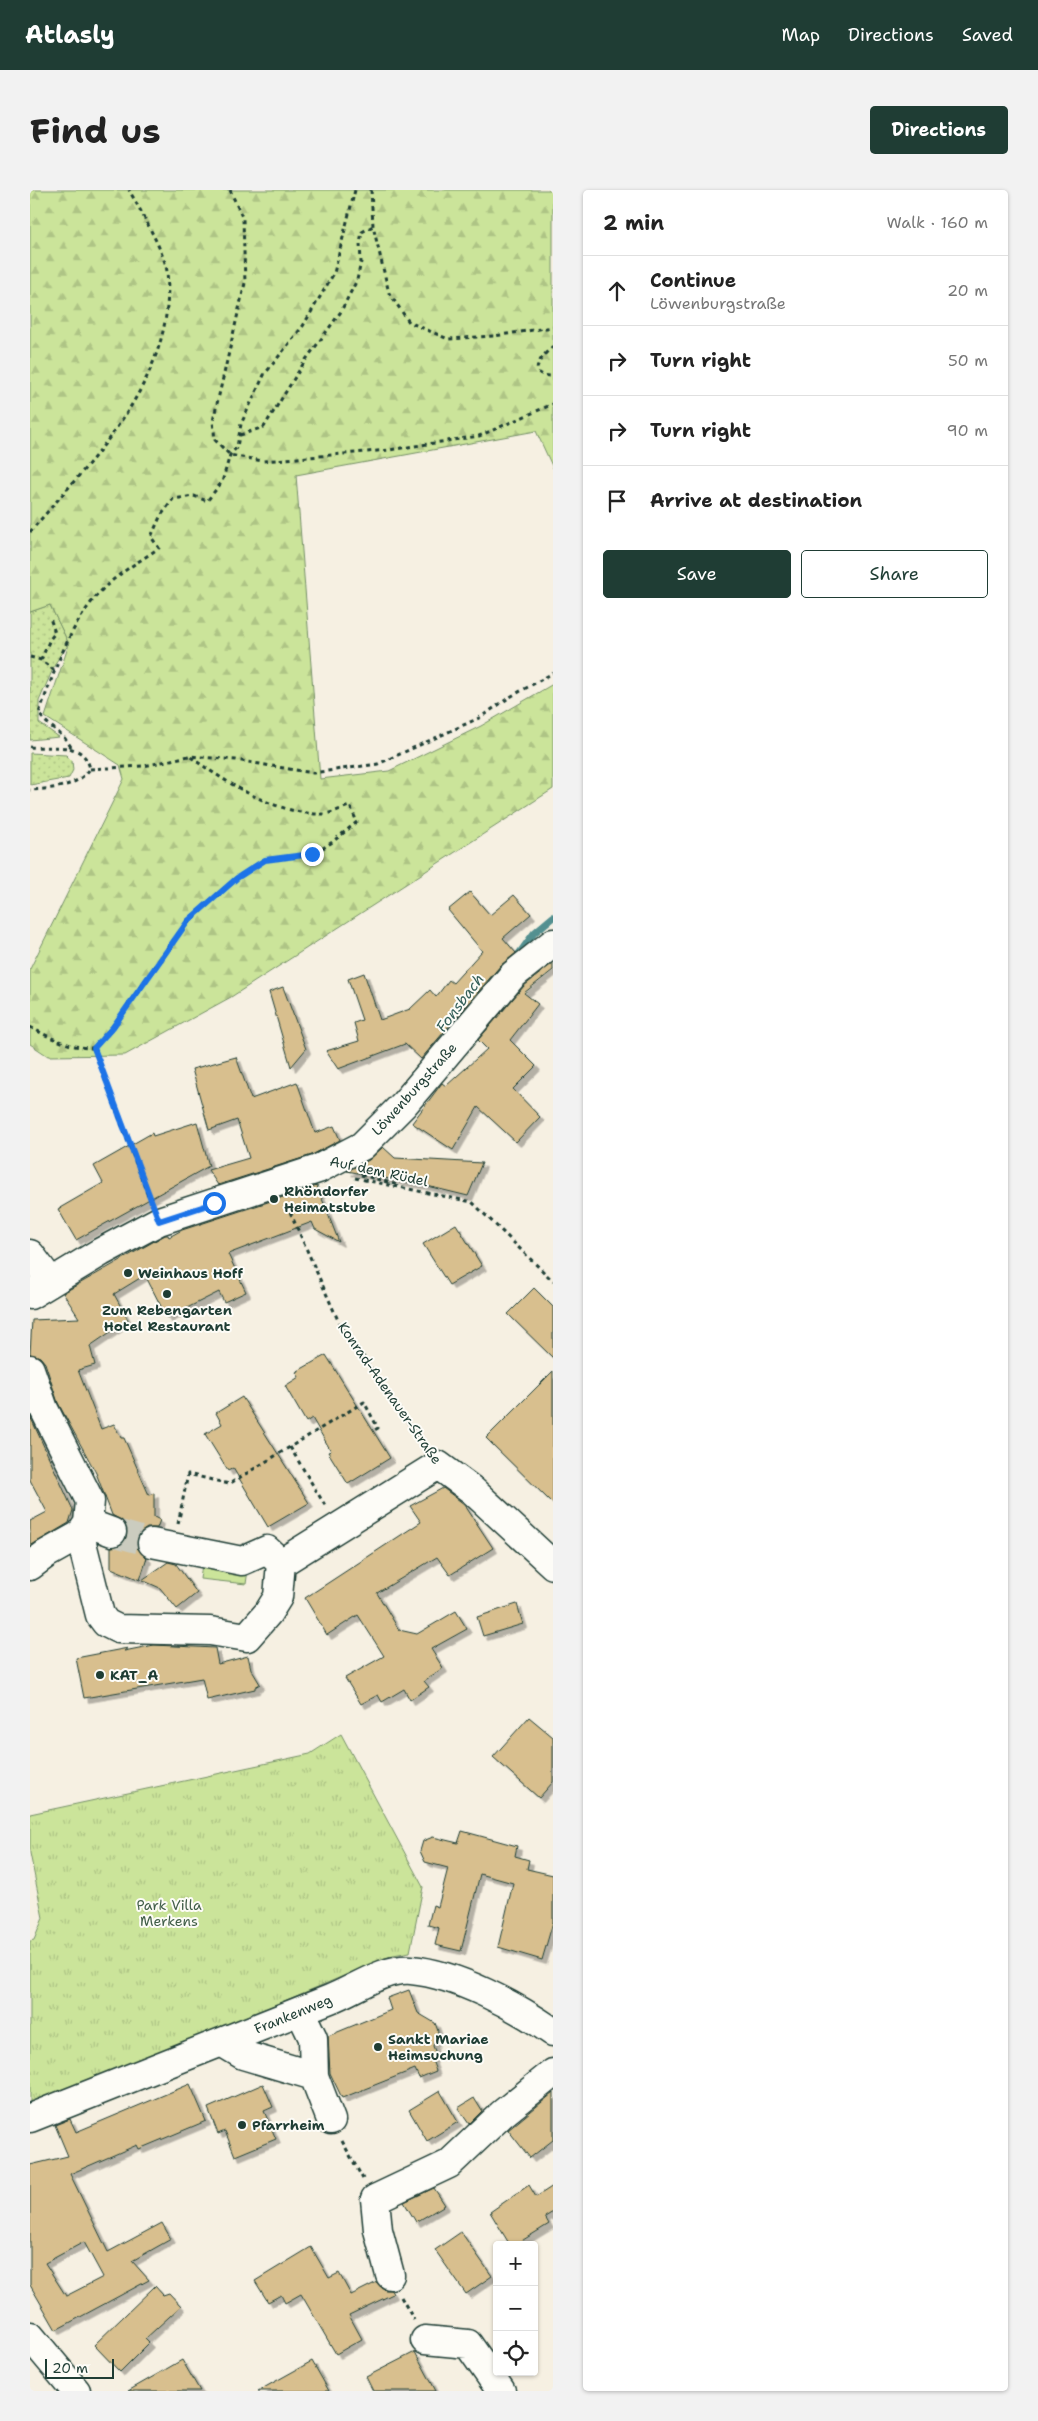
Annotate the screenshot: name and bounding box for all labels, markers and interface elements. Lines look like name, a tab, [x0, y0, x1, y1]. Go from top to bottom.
text: Atlasly	[25, 19, 115, 51]
text: Map	[782, 23, 820, 47]
text: Directions	[848, 23, 934, 47]
text: Saved	[962, 23, 1013, 47]
button: Directions	[870, 106, 1008, 154]
text: Find us	[30, 107, 161, 154]
text: 2 min	[603, 209, 664, 237]
text: Walk · 160 m	[887, 212, 988, 233]
text: Continue	[650, 268, 736, 293]
icon: ahead	[603, 277, 631, 305]
text: 20 m	[947, 280, 988, 301]
text: Löwenburgstraße	[650, 293, 786, 314]
icon: right	[603, 347, 631, 375]
text: Turn right	[650, 348, 751, 373]
text: 50 m	[948, 350, 988, 371]
icon: right	[603, 417, 631, 445]
text: Turn right	[650, 418, 751, 443]
text: 90 m	[947, 420, 988, 441]
icon: arrive	[603, 487, 631, 515]
text: Arrive at destination	[650, 488, 862, 513]
button: Save	[603, 550, 791, 598]
button: Share	[801, 550, 988, 598]
route end	[301, 843, 324, 866]
water label: Fonsbach	[431, 970, 489, 1036]
street label: Löwenburgstraße	[368, 1039, 461, 1139]
street label: Auf dem Rüdel	[328, 1152, 430, 1190]
place label: Rhöndorfer Heimatstube	[284, 1182, 376, 1216]
route start	[203, 1192, 226, 1215]
marker: Rhöndorfer Heimatstube	[268, 1193, 280, 1205]
place label: Weinhaus Hoff	[138, 1264, 244, 1282]
marker: Weinhaus Hoff	[122, 1267, 134, 1279]
marker: Zum Rebengarten Hotel Restaurant	[161, 1288, 173, 1300]
place label: Zum Rebengarten Hotel Restaurant	[102, 1301, 232, 1335]
street label: Konrad-Adenauer-Straße	[334, 1318, 446, 1468]
place label: KAT_A	[110, 1666, 159, 1684]
marker: KAT_A	[94, 1669, 106, 1681]
park label: Park Villa Merkens	[136, 1896, 202, 1930]
street label: Frankenweg	[251, 1990, 335, 2038]
place label: Sankt Mariae Heimsuchung	[388, 2030, 489, 2064]
marker: Sankt Mariae Heimsuchung	[372, 2041, 384, 2053]
place label: Pfarrheim	[252, 2116, 325, 2134]
marker: Pfarrheim	[236, 2119, 248, 2131]
map controls	[493, 2241, 538, 2376]
button: +	[493, 2241, 538, 2286]
button: −	[493, 2286, 538, 2331]
button: locate	[493, 2331, 538, 2376]
scale bar	[45, 2356, 114, 2379]
text: 20 m	[52, 2359, 88, 2377]

